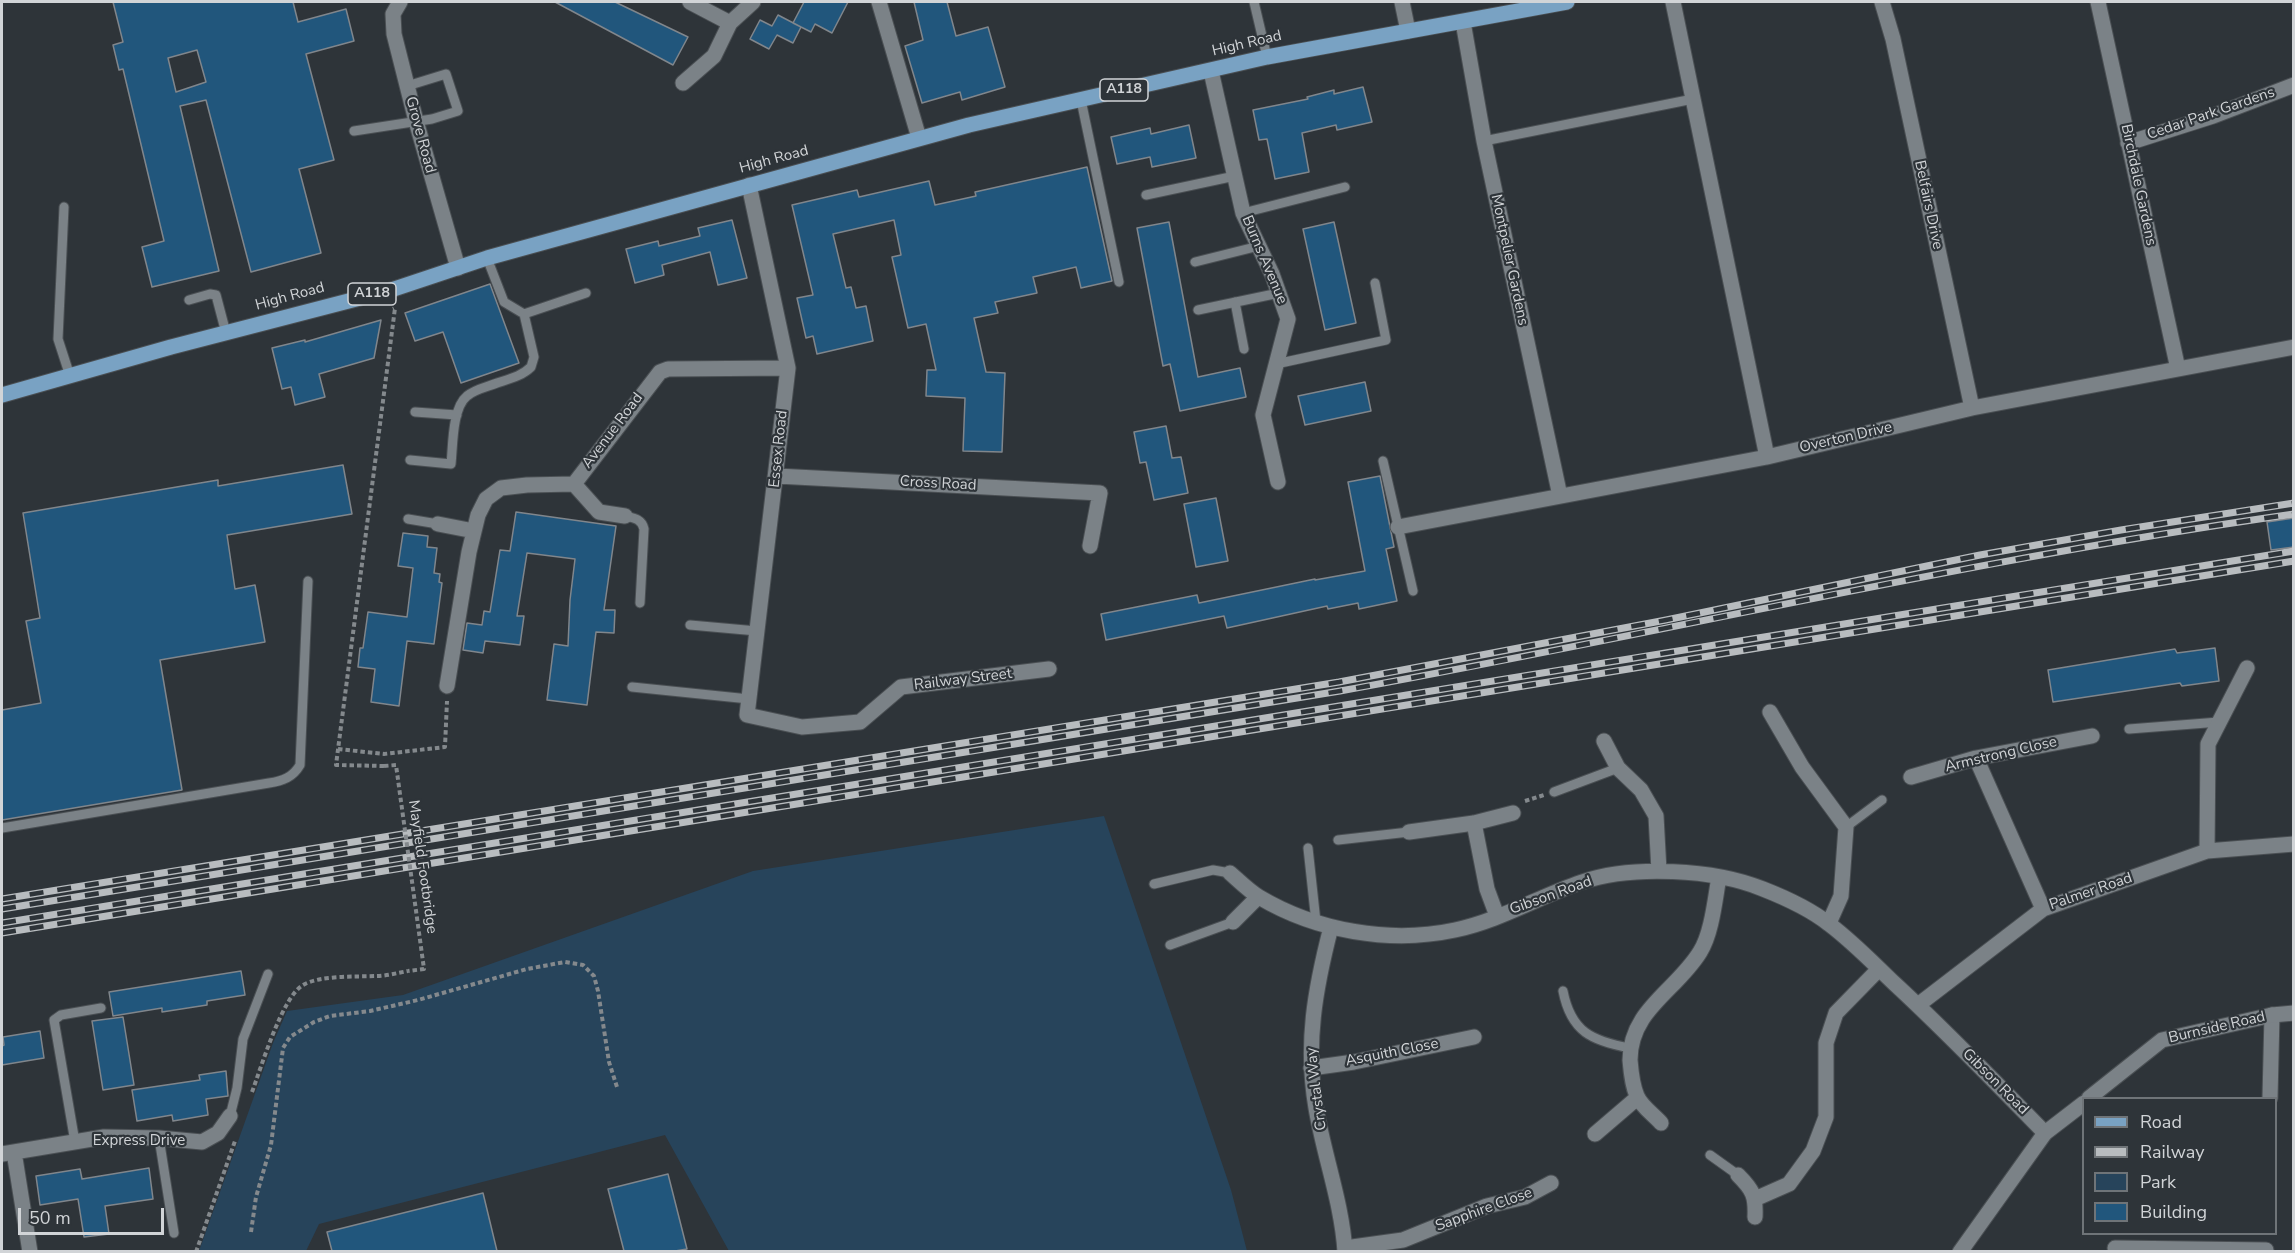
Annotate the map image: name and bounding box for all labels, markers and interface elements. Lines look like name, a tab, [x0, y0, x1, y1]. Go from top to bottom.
street label: High Road	[1210, 27, 1284, 61]
road number: A118	[1100, 79, 1148, 101]
street label: Cedar Park Gardens	[2145, 84, 2277, 144]
street label: Grove Road	[401, 95, 439, 175]
street label: Birchdale Gardens	[2116, 123, 2160, 247]
street label: High Road	[737, 142, 811, 178]
street label: Belfairs Drive	[1910, 159, 1946, 251]
street label: Montpelier Gardens	[1486, 193, 1532, 327]
street label: Burns Avenue	[1237, 213, 1291, 307]
street label: High Road	[253, 279, 327, 315]
road number: A118	[348, 283, 396, 305]
street label: Avenue Road	[579, 390, 647, 472]
street label: Essex Road	[766, 409, 792, 489]
street label: Overton Drive	[1798, 419, 1894, 457]
street label: Cross Road	[899, 473, 977, 495]
street label: Railway Street	[913, 665, 1013, 695]
street label: Armstrong Close	[1943, 733, 2059, 777]
street label: Mayfield Footbridge	[404, 799, 440, 935]
street label: Palmer Road	[2047, 869, 2135, 915]
street label: Gibson Road	[1508, 873, 1594, 919]
street label: Burnside Road	[2167, 1008, 2267, 1048]
street label: Asquith Close	[1344, 1035, 1440, 1071]
street label: Gibson Road	[1958, 1045, 2032, 1119]
street label: Crystal Way	[1303, 1047, 1331, 1131]
legend	[2082, 1097, 2277, 1235]
text: Road	[2140, 1110, 2182, 1134]
street label: Express Drive	[93, 1132, 185, 1150]
text: Railway	[2140, 1140, 2205, 1164]
text: Park	[2140, 1170, 2176, 1194]
street label: Sapphire Close	[1433, 1184, 1535, 1236]
scale bar	[21, 1196, 166, 1234]
text: Building	[2140, 1200, 2207, 1224]
text: 50 m	[29, 1206, 71, 1230]

